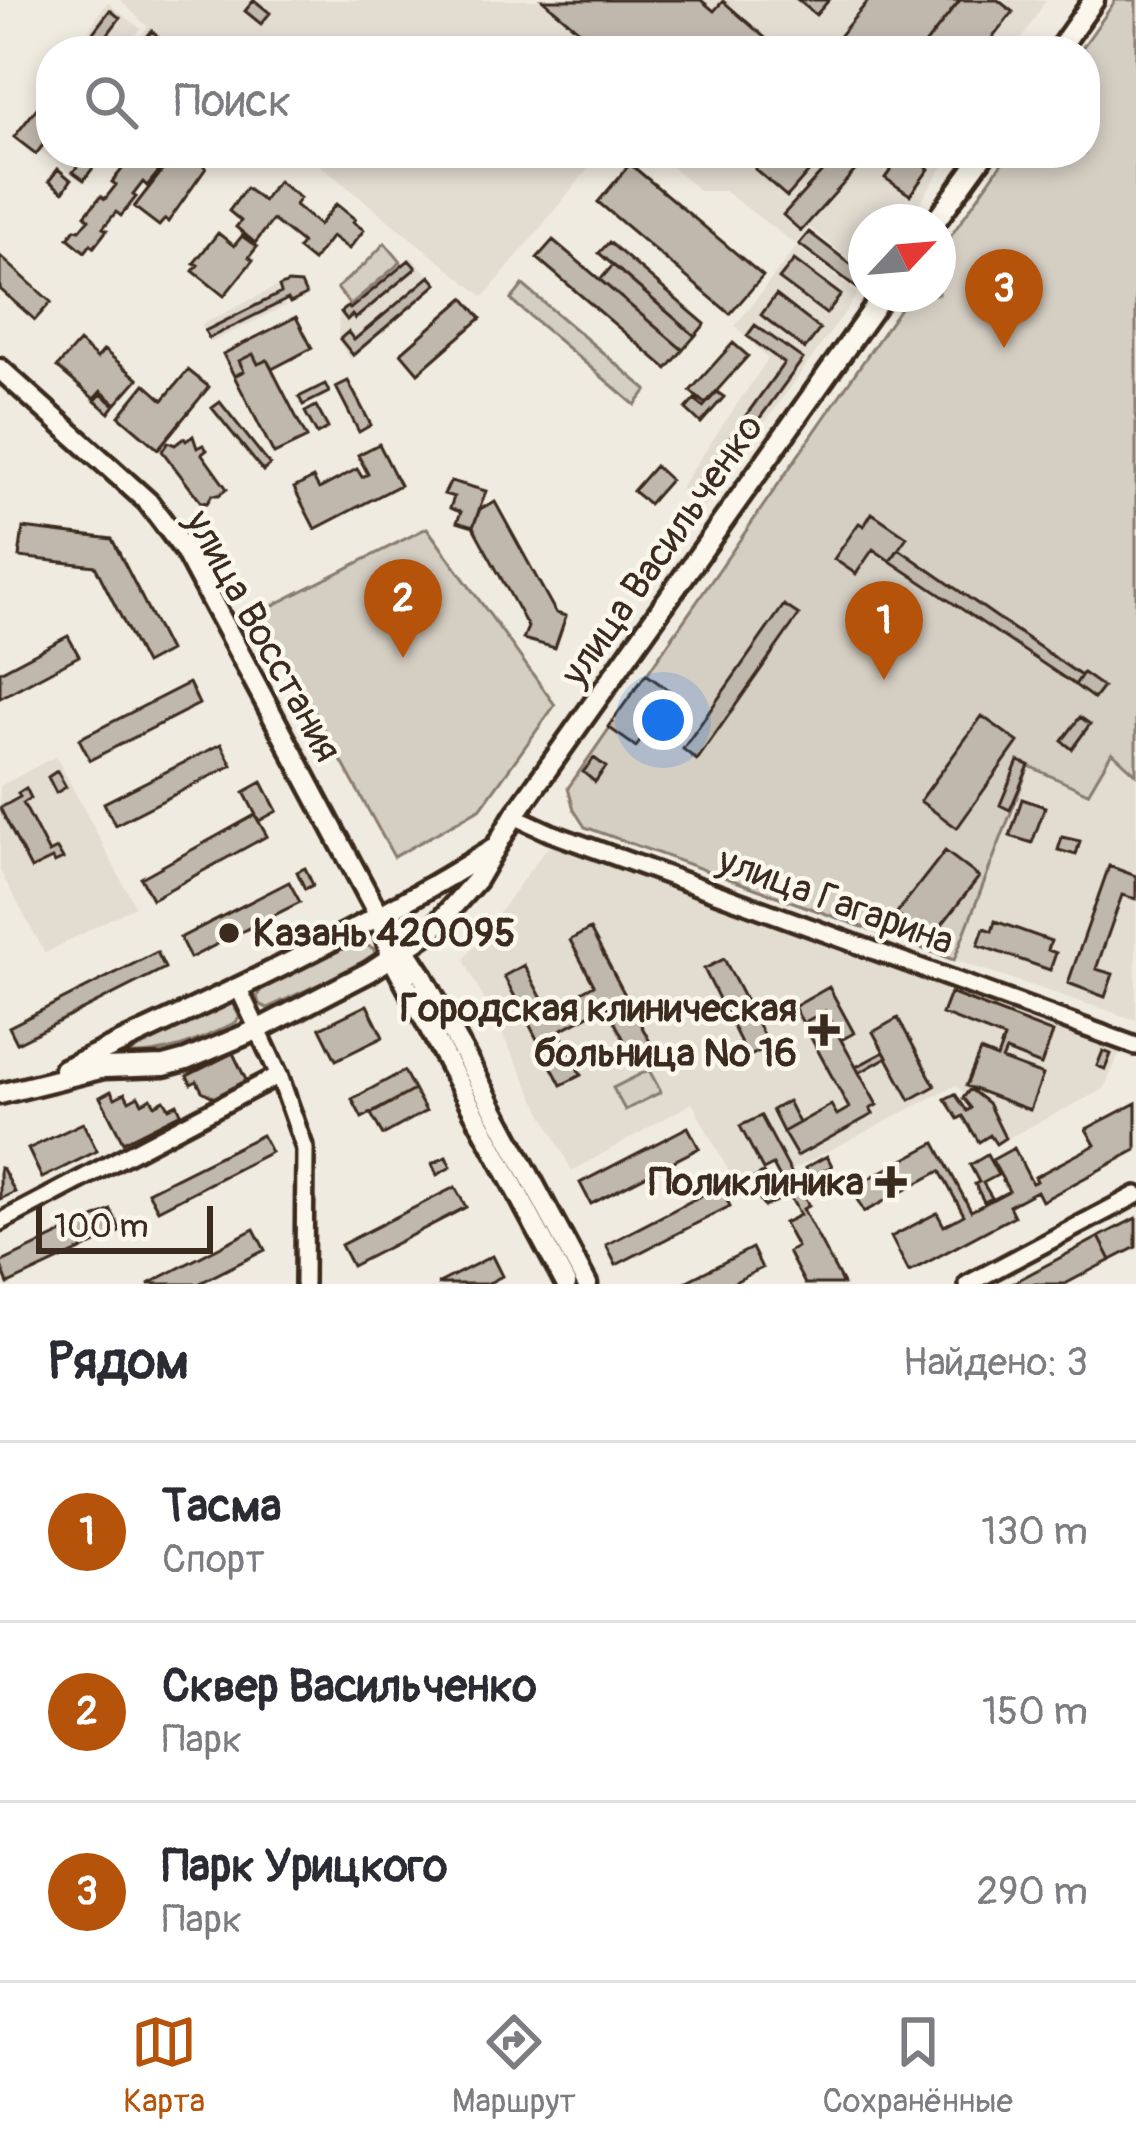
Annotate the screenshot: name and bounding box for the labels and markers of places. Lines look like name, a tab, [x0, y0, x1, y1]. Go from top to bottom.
pin: 3	[965, 249, 1043, 348]
pin: 2	[364, 559, 442, 658]
pin: 1	[845, 581, 923, 680]
place label: Казань 420095	[253, 909, 515, 958]
marker: Казань 420095	[216, 920, 242, 946]
place label: Городская клиническая больница № 16	[400, 984, 797, 1078]
marker: Городская клиническая больница № 16	[808, 1014, 840, 1046]
place label: Поликлиника	[649, 1158, 864, 1207]
marker: Поликлиника	[875, 1166, 907, 1198]

